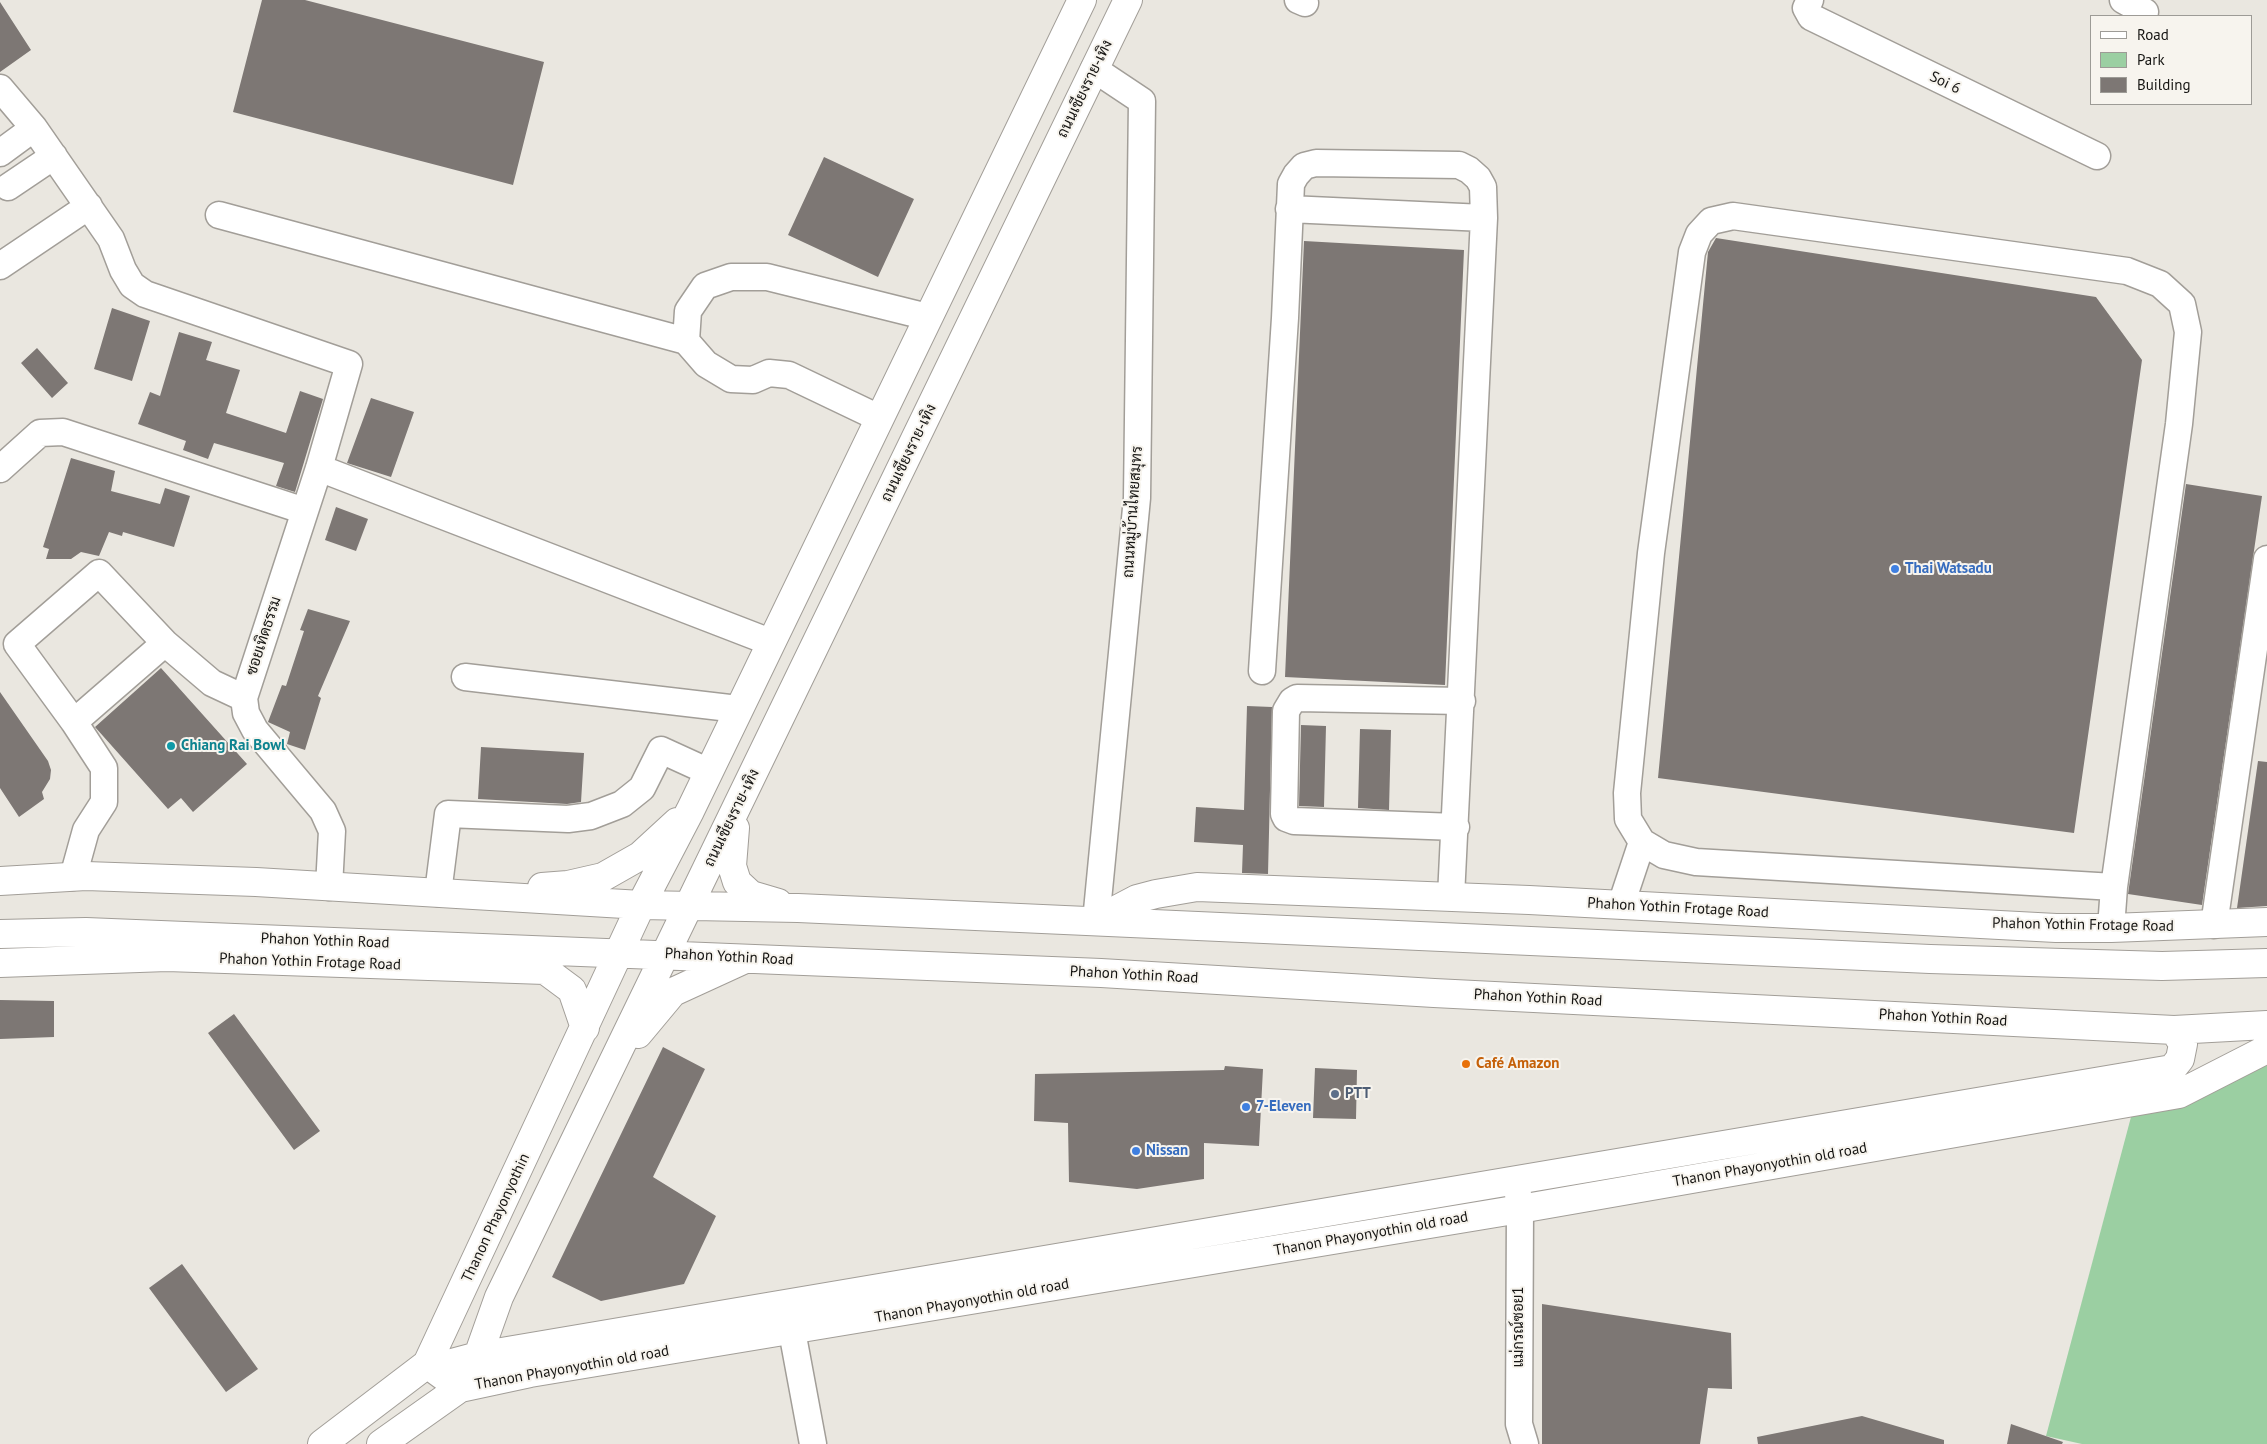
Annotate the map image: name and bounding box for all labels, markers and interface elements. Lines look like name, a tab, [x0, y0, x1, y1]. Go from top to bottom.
legend	[2090, 15, 2252, 105]
text: Road	[2137, 25, 2169, 44]
street label: ถนนเชียงราย-เทิง	[1054, 37, 1116, 141]
text: Park	[2137, 50, 2165, 69]
street label: Soi 6	[1927, 68, 1963, 98]
text: Building	[2137, 75, 2191, 94]
street label: ถนนเชียงราย-เทิง	[878, 401, 940, 505]
street label: ถนนหมู่บ้านไทยสมุทร	[1119, 445, 1147, 579]
place label: Thai Watsadu	[1905, 560, 1992, 578]
marker: Thai Watsadu	[1889, 563, 1901, 575]
street label: ซอยเทิดธรรม	[243, 594, 285, 678]
place label: Chiang Rai Bowl	[181, 737, 285, 755]
marker: Chiang Rai Bowl	[165, 740, 177, 752]
street label: ถนนเชียงราย-เทิง	[701, 766, 763, 870]
street label: Phahon Yothin Frotage Road	[1587, 894, 1769, 922]
street label: Phahon Yothin Frotage Road	[1992, 914, 2174, 936]
street label: Phahon Yothin Road	[260, 930, 390, 952]
street label: Phahon Yothin Road	[664, 945, 794, 969]
street label: Phahon Yothin Frotage Road	[219, 950, 401, 974]
street label: Phahon Yothin Road	[1069, 963, 1199, 987]
street label: Phahon Yothin Road	[1473, 986, 1603, 1010]
street label: Phahon Yothin Road	[1878, 1006, 2008, 1030]
place label: Café Amazon	[1476, 1055, 1559, 1073]
marker: Café Amazon	[1460, 1058, 1472, 1070]
place label: PTT	[1345, 1085, 1371, 1103]
marker: PTT	[1329, 1088, 1341, 1100]
place label: 7-Eleven	[1256, 1098, 1311, 1116]
marker: 7-Eleven	[1240, 1101, 1252, 1113]
street label: Thanon Phayonyothin old road	[1671, 1139, 1869, 1191]
place label: Nissan	[1146, 1142, 1188, 1160]
marker: Nissan	[1130, 1145, 1142, 1157]
street label: Thanon Phayonyothin	[458, 1151, 534, 1285]
street label: Thanon Phayonyothin old road	[1272, 1208, 1470, 1260]
street label: Thanon Phayonyothin old road	[873, 1275, 1071, 1327]
street label: แม่กรณ์ซอย1	[1510, 1286, 1528, 1368]
street label: Thanon Phayonyothin old road	[473, 1342, 671, 1394]

